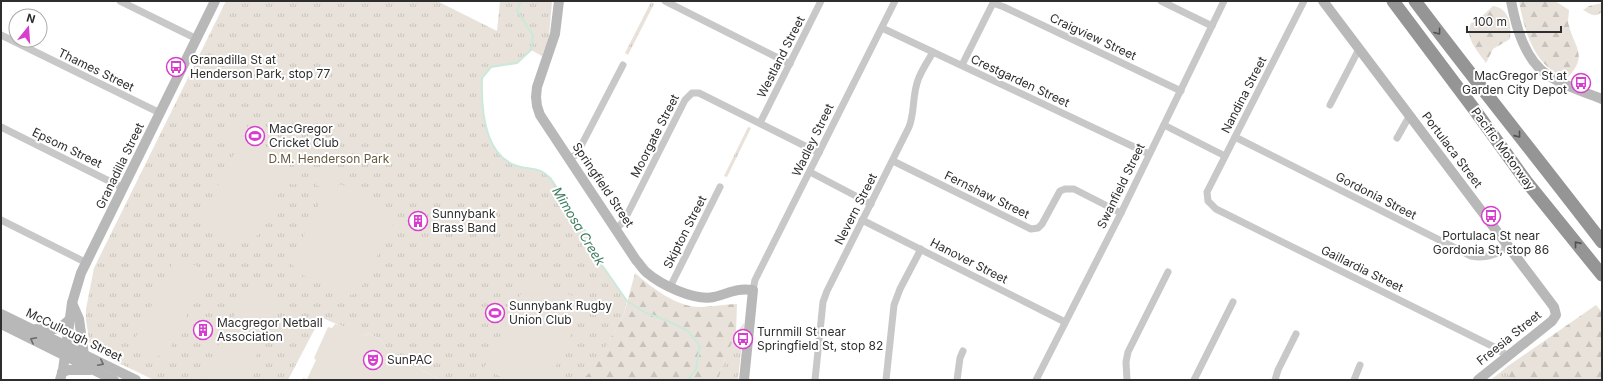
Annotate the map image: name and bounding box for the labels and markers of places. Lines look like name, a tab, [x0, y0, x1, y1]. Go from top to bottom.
place label: Granadilla St at Henderson Park, stop 77	[190, 52, 330, 81]
bus stop icon: Granadilla St at Henderson Park, stop 77	[165, 56, 187, 78]
place label: MacGregor St at Garden City Depot	[1462, 68, 1567, 97]
bus stop icon: MacGregor St at Garden City Depot	[1570, 72, 1592, 94]
place label: MacGregor Cricket Club	[269, 121, 339, 150]
sports icon: MacGregor Cricket Club	[244, 125, 266, 147]
bus stop icon: Portulaca St near Gordonia St, stop 86	[1480, 205, 1502, 227]
place label: Sunnybank Brass Band	[432, 206, 496, 235]
building icon: Sunnybank Brass Band	[407, 210, 429, 232]
place label: Portulaca St near Gordonia St, stop 86	[1433, 228, 1549, 257]
place label: Sunnybank Rugby Union Club	[509, 298, 612, 327]
sports icon: Sunnybank Rugby Union Club	[484, 302, 506, 324]
place label: Macgregor Netball Association	[217, 315, 323, 344]
building icon: Macgregor Netball Association	[192, 319, 214, 341]
place label: Turnmill St near Springfield St, stop 82	[757, 324, 883, 353]
bus stop icon: Turnmill St near Springfield St, stop 82	[732, 328, 754, 350]
theatre icon: SunPAC	[362, 349, 384, 371]
place label: SunPAC	[387, 352, 433, 367]

